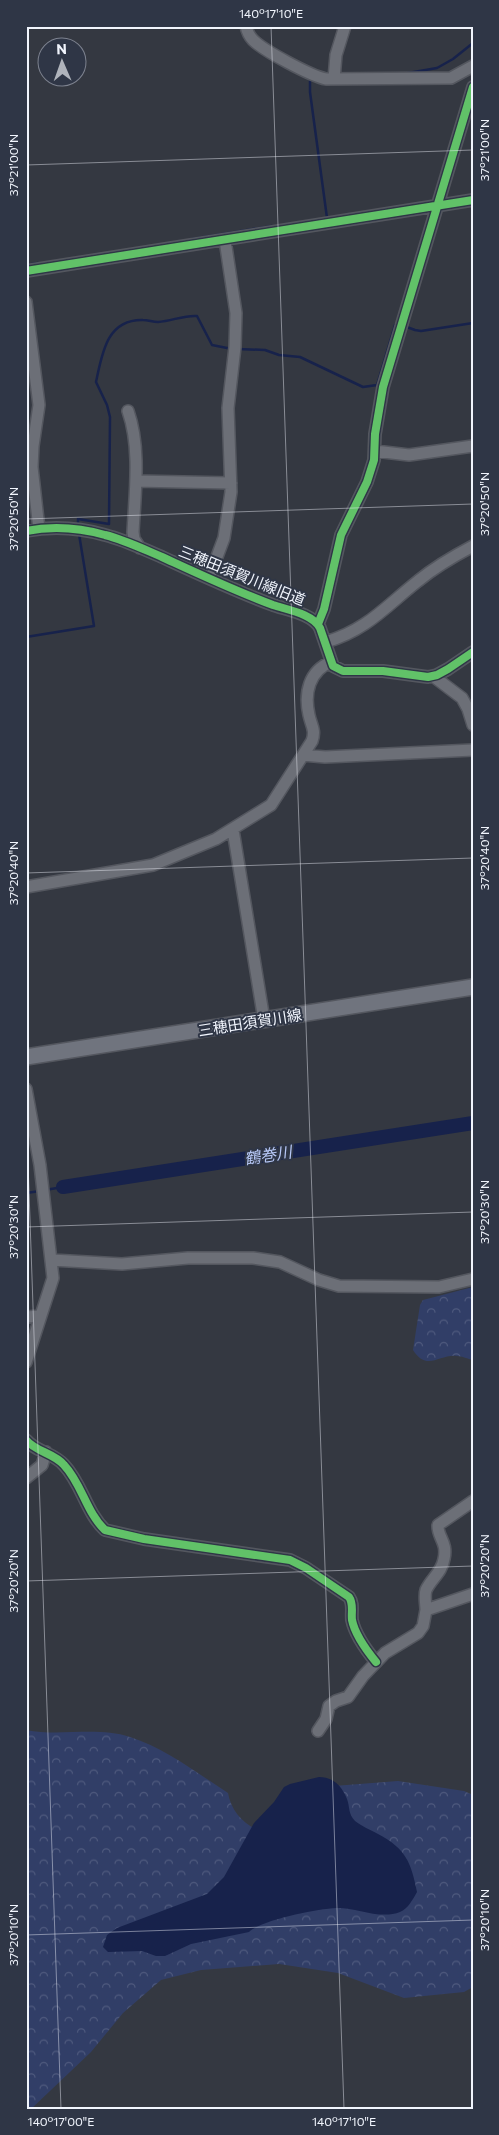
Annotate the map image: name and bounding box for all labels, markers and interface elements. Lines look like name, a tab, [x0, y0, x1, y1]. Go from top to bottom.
text: 140°17'10"E	[239, 6, 303, 20]
north arrow	[38, 38, 88, 88]
text: N	[56, 40, 67, 57]
text: 37°21'00"N	[477, 119, 491, 181]
text: 37°21'00"N	[6, 134, 20, 196]
text: 37°20'50"N	[477, 472, 491, 536]
text: 37°20'50"N	[6, 487, 20, 551]
street label: 三穂田須賀川線旧道	[176, 541, 308, 609]
text: 37°20'40"N	[477, 826, 491, 890]
text: 37°20'40"N	[6, 841, 20, 905]
street label: 三穂田須賀川線	[197, 1005, 303, 1039]
water label: 鶴巻川	[243, 1141, 295, 1168]
text: 37°20'30"N	[477, 1180, 491, 1244]
text: 37°20'30"N	[6, 1195, 20, 1259]
text: 37°20'20"N	[477, 1534, 491, 1598]
text: 37°20'20"N	[6, 1549, 20, 1613]
text: 37°20'10"N	[477, 1889, 491, 1951]
text: 37°20'10"N	[6, 1904, 20, 1966]
text: 140°17'00"E	[28, 2114, 94, 2128]
text: 140°17'10"E	[312, 2114, 376, 2128]

